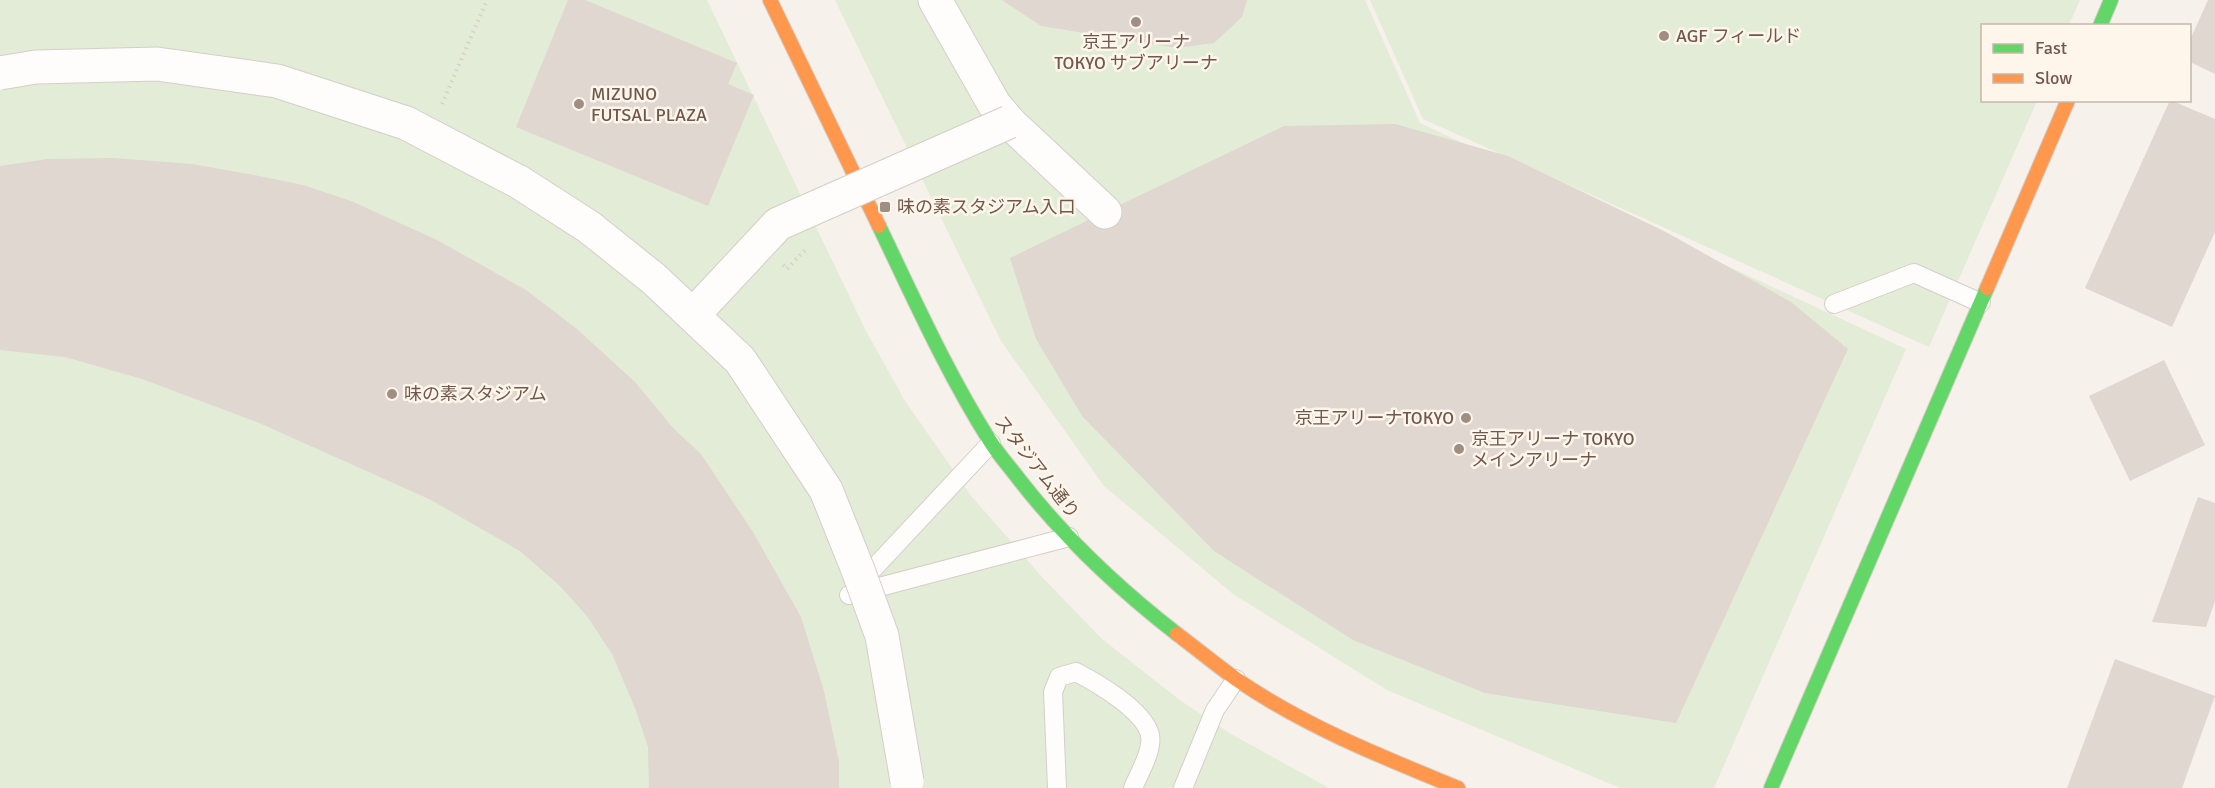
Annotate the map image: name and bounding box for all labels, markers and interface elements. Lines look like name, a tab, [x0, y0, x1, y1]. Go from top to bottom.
marker: 京王アリーナ TOKYO サブアリーナ	[1129, 15, 1143, 29]
legend	[1981, 24, 2191, 102]
place label: AGF フィールド	[1676, 25, 1801, 47]
marker: AGF フィールド	[1657, 29, 1671, 43]
place label: 京王アリーナ TOKYO サブアリーナ	[1054, 31, 1218, 74]
text: Fast	[2035, 37, 2067, 59]
text: Slow	[2035, 67, 2072, 89]
place label: MIZUNO FUTSAL PLAZA	[591, 83, 707, 126]
marker: MIZUNO FUTSAL PLAZA	[572, 97, 586, 111]
place label: 味の素スタジアム入口	[897, 196, 1076, 218]
marker: 味の素スタジアム入口	[878, 200, 892, 214]
place label: 味の素スタジアム	[404, 383, 547, 405]
marker: 味の素スタジアム	[385, 387, 399, 401]
place label: 京王アリーナTOKYO	[1294, 407, 1454, 429]
street label: スタジアム通り	[990, 411, 1084, 523]
marker: 京王アリーナTOKYO	[1459, 411, 1473, 425]
place label: 京王アリーナ TOKYO メインアリーナ	[1471, 428, 1634, 471]
marker: 京王アリーナ TOKYO メインアリーナ	[1452, 442, 1466, 456]

